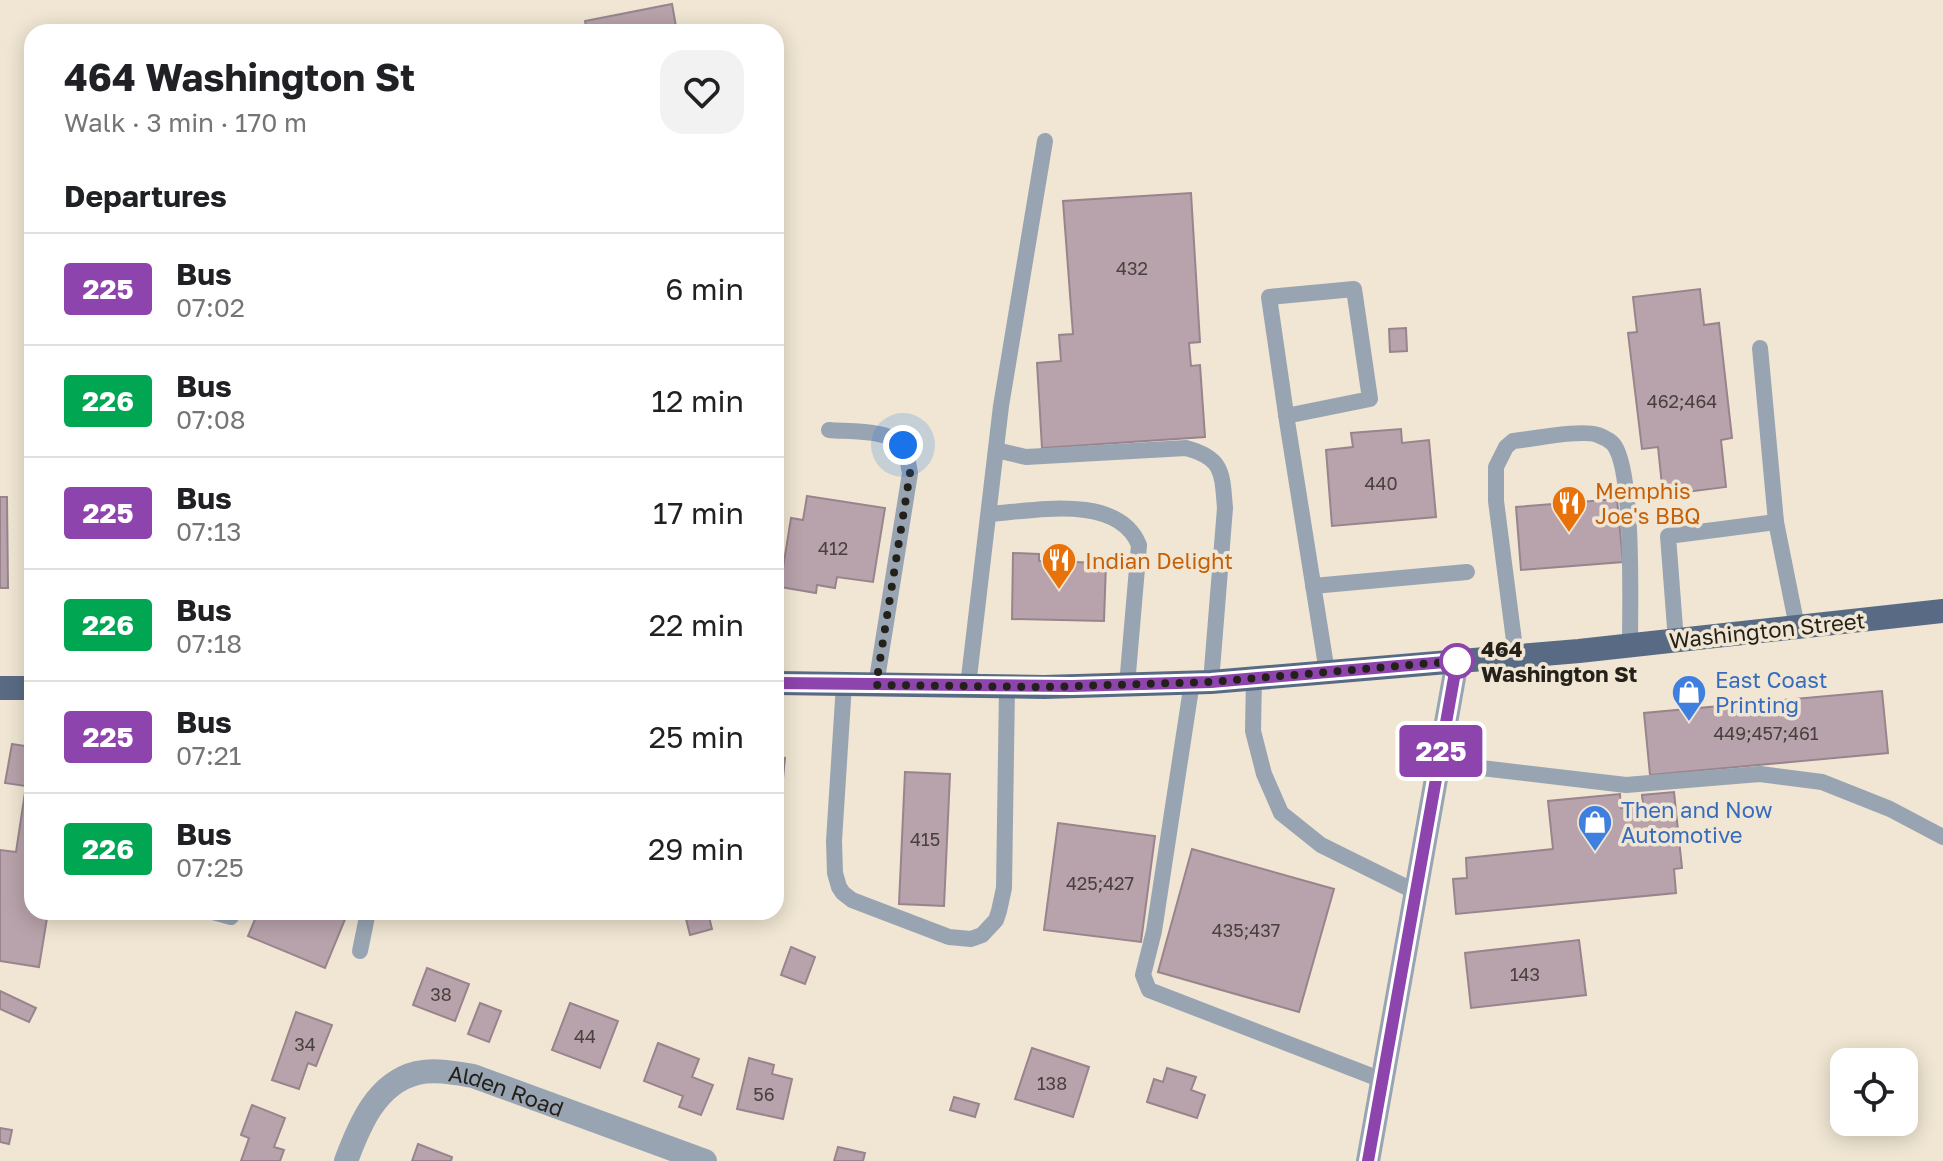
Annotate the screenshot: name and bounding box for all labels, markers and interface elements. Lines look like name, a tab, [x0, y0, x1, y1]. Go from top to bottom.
button: heart	[660, 50, 744, 134]
text: 464 Washington St	[64, 54, 415, 99]
text: Walk · 3 min · 170 m	[64, 107, 307, 138]
text: Departures	[64, 178, 227, 214]
text: Bus	[176, 256, 232, 292]
house number: 432	[1116, 257, 1148, 279]
text: 6 min	[665, 271, 744, 307]
text: 225	[82, 272, 134, 305]
text: 07:02	[176, 292, 245, 323]
text: Bus	[176, 368, 232, 404]
text: 12 min	[652, 383, 744, 419]
text: 226	[82, 384, 134, 417]
house number: 462;464	[1647, 390, 1717, 412]
text: 07:08	[176, 404, 246, 435]
your location	[883, 425, 923, 465]
house number: 440	[1364, 472, 1398, 494]
place label: Memphis Joe's BBQ	[1595, 477, 1701, 529]
text: Bus	[176, 480, 232, 516]
restaurant icon: Memphis Joe's BBQ	[1550, 484, 1588, 534]
text: 17 min	[653, 495, 744, 531]
text: 225	[82, 496, 134, 529]
text: 07:13	[176, 516, 242, 547]
house number: 412	[818, 537, 848, 559]
restaurant icon: Indian Delight	[1040, 541, 1078, 591]
place label: Indian Delight	[1085, 547, 1233, 574]
text: Bus	[176, 592, 232, 628]
street label: Washington Street	[1668, 606, 1866, 654]
text: 22 min	[649, 607, 744, 643]
text: 226	[82, 608, 134, 641]
text: 07:18	[176, 628, 242, 659]
place label: 464 Washington St	[1481, 635, 1637, 687]
marker: 464 Washington St	[1440, 644, 1474, 678]
place label: East Coast Printing	[1715, 666, 1828, 718]
shop icon: East Coast Printing	[1670, 673, 1708, 723]
text: Bus	[176, 704, 232, 740]
text: 25 min	[649, 719, 744, 755]
text: 225	[82, 720, 134, 753]
house number: 449;457;461	[1713, 722, 1819, 744]
line badge: 225	[1395, 725, 1487, 777]
text: 225	[1415, 734, 1467, 767]
text: 07:21	[176, 740, 241, 771]
place label: Then and Now Automotive	[1621, 796, 1773, 848]
shop icon: Then and Now Automotive	[1576, 803, 1614, 853]
text: Bus	[176, 816, 232, 852]
house number: 415	[910, 828, 940, 850]
text: 29 min	[648, 831, 744, 867]
text: 226	[82, 832, 134, 865]
text: 07:25	[176, 852, 244, 883]
house number: 425;427	[1066, 872, 1134, 894]
house number: 435;437	[1212, 919, 1280, 941]
house number: 143	[1510, 963, 1540, 985]
house number: 38	[430, 983, 452, 1005]
house number: 44	[574, 1025, 596, 1047]
house number: 34	[294, 1033, 316, 1055]
map controls	[1830, 1048, 1918, 1136]
button: locate	[1830, 1048, 1918, 1136]
street label: Alden Road	[447, 1059, 568, 1122]
house number: 138	[1037, 1072, 1067, 1094]
house number: 56	[753, 1083, 775, 1105]

